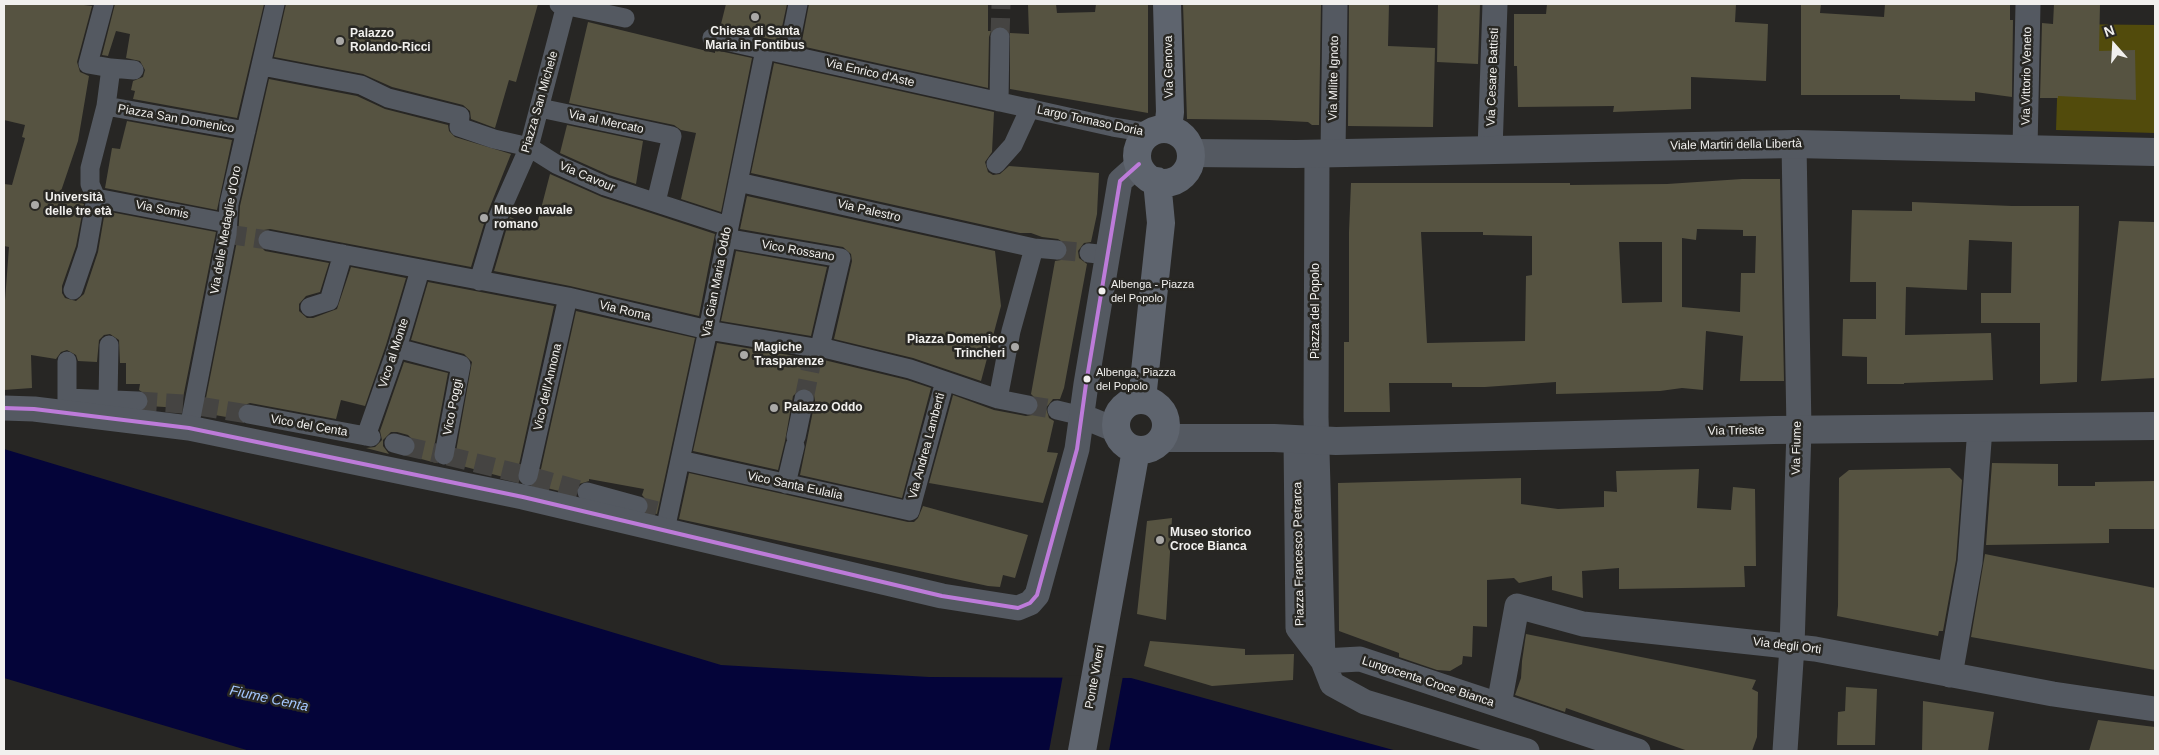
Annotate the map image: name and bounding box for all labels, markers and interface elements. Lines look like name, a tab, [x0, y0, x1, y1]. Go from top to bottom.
marker: Chiesa di Santa Maria in Fontibus	[749, 11, 761, 23]
north arrow	[2089, 20, 2139, 70]
text: N	[2102, 22, 2117, 40]
place label: Chiesa di Santa Maria in Fontibus	[705, 25, 805, 53]
place label: Palazzo Rolando-Ricci	[350, 27, 431, 55]
street label: Via Vittorio Veneto	[2019, 27, 2035, 125]
street label: Via Cesare Battisti	[1484, 28, 1502, 126]
marker: Palazzo Rolando-Ricci	[334, 35, 346, 47]
street label: Via Milite Ignoto	[1326, 35, 1342, 121]
street label: Via Genova	[1161, 36, 1177, 98]
street label: Piazza San Michele	[519, 49, 561, 155]
street label: Via Enrico d'Aste	[824, 56, 916, 90]
street label: Piazza San Domenico	[117, 102, 235, 136]
street label: Largo Tomaso Doria	[1036, 103, 1144, 139]
street label: Via al Mercato	[567, 107, 645, 137]
street label: Viale Martiri della Libertà	[1670, 137, 1802, 153]
street label: Via Cavour	[557, 159, 617, 195]
street label: Via delle Medaglie d'Oro	[208, 165, 244, 295]
place label: Università delle tre età	[45, 191, 112, 219]
street label: Via Palestro	[836, 197, 902, 225]
street label: Via Somis	[134, 198, 190, 222]
marker: Università delle tre età	[29, 199, 41, 211]
place label: Museo navale romano	[494, 204, 573, 232]
marker: Museo navale romano	[478, 212, 490, 224]
street label: Via Gian Maria Oddo	[699, 226, 735, 338]
street label: Vico Rossano	[760, 237, 836, 265]
street label: Piazza del Popolo	[1309, 263, 1323, 359]
place label: Albenga - Piazza del Popolo	[1111, 278, 1194, 304]
marker: Albenga - Piazza del Popolo	[1097, 286, 1107, 296]
street label: Via Roma	[598, 298, 652, 324]
street label: Vico al Monte	[376, 316, 412, 390]
place label: Piazza Domenico Trincheri	[907, 333, 1005, 361]
place label: Magiche Trasparenze	[754, 341, 824, 369]
marker: Piazza Domenico Trincheri	[1009, 341, 1021, 353]
street label: Vico dell'Annona	[531, 342, 565, 432]
marker: Magiche Trasparenze	[738, 349, 750, 361]
place label: Albenga, Piazza del Popolo	[1096, 366, 1175, 392]
marker: Albenga, Piazza del Popolo	[1082, 374, 1092, 384]
street label: Vico Poggi	[440, 378, 466, 436]
street label: Via Andrea Lamberti	[906, 391, 948, 501]
place label: Palazzo Oddo	[784, 401, 863, 415]
marker: Palazzo Oddo	[768, 402, 780, 414]
street label: Vico del Centa	[269, 412, 349, 440]
street label: Via Fiume	[1789, 421, 1805, 475]
street label: Via Trieste	[1708, 423, 1764, 439]
street label: Vico Santa Eulalia	[746, 469, 844, 503]
street label: Piazza Francesco Petrarca	[1291, 482, 1307, 626]
place label: Museo storico Croce Bianca	[1170, 526, 1251, 554]
marker: Museo storico Croce Bianca	[1154, 534, 1166, 546]
street label: Via degli Orti	[1752, 635, 1822, 657]
street label: Ponte Viveri	[1082, 644, 1108, 710]
street label: Lungocenta Croce Bianca	[1360, 654, 1496, 710]
water label: Fiume Centa	[228, 682, 310, 716]

